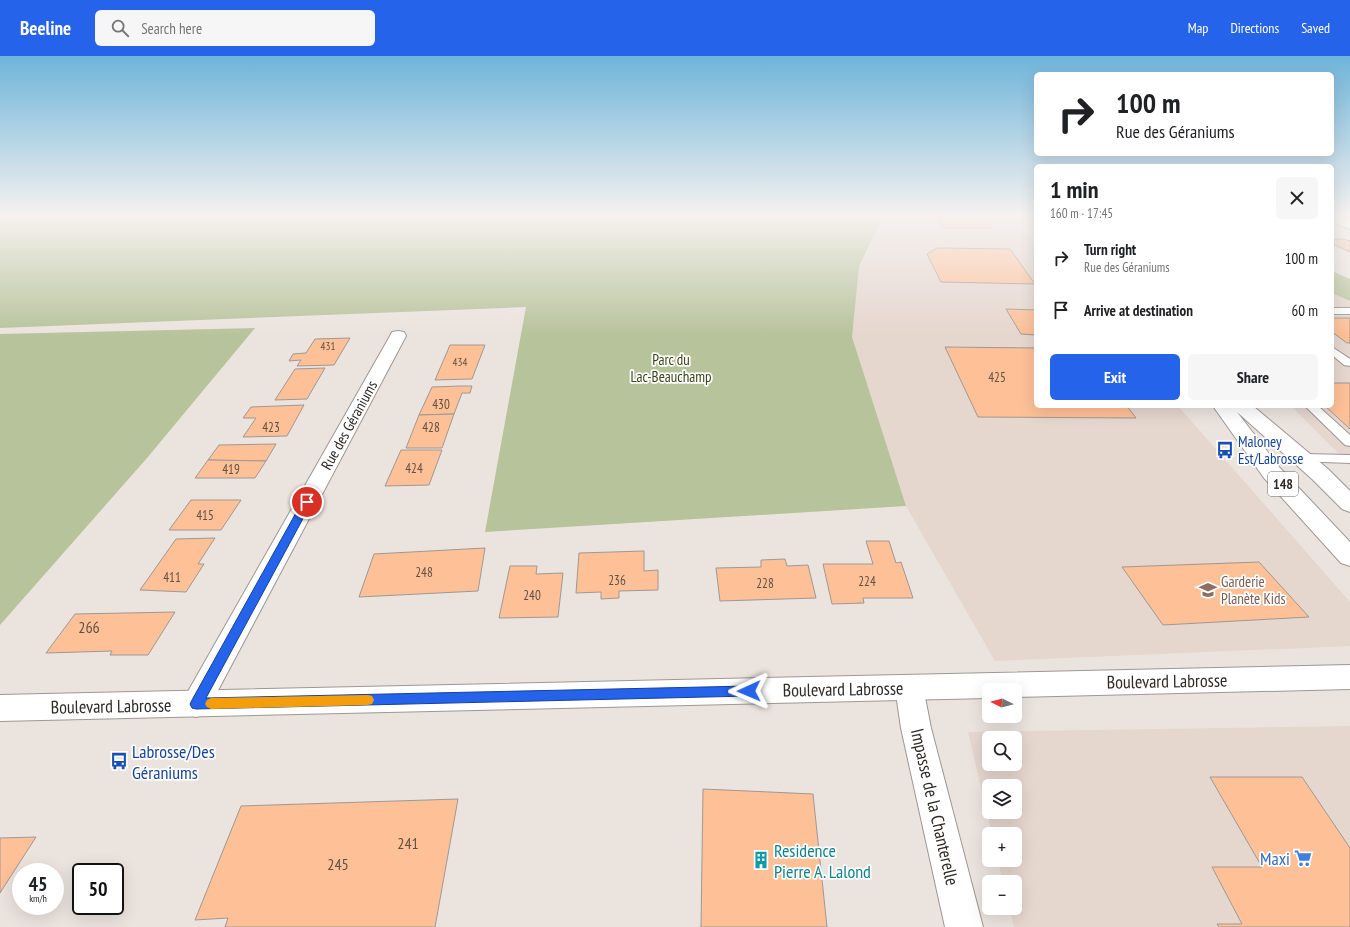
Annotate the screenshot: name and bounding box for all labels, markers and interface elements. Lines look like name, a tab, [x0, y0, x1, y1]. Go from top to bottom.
search box	[95, 10, 375, 46]
text: Beeline	[20, 16, 71, 40]
icon: search	[109, 17, 131, 39]
text: Search here	[141, 19, 202, 38]
text: Map	[1188, 19, 1208, 37]
text: Directions	[1230, 19, 1279, 37]
text: Saved	[1301, 19, 1330, 37]
text: 100 m	[1116, 84, 1180, 121]
icon: right	[1050, 88, 1102, 140]
text: Rue des Géraniums	[1116, 120, 1235, 143]
text: 1 min	[1050, 174, 1098, 205]
button: close	[1276, 177, 1318, 219]
text: 160 m · 17:45	[1050, 205, 1113, 222]
text: Turn right	[1084, 240, 1136, 259]
icon: right	[1050, 247, 1072, 269]
text: 100 m	[1285, 249, 1318, 268]
text: Rue des Géraniums	[1084, 259, 1170, 276]
icon: arrive	[1050, 299, 1072, 321]
text: Arrive at destination	[1084, 301, 1193, 320]
text: 60 m	[1292, 301, 1318, 320]
house number: 431	[321, 339, 335, 353]
park label: Parc du Lac-Beauchamp	[630, 350, 712, 386]
button: Exit	[1050, 354, 1180, 400]
button: Share	[1188, 354, 1318, 400]
house number: 434	[453, 355, 467, 369]
house number: 425	[988, 369, 1006, 386]
street label: Rue des Géraniums	[317, 377, 381, 473]
house number: 430	[432, 396, 450, 413]
house number: 423	[262, 419, 280, 436]
house number: 428	[422, 419, 440, 436]
place label: Maloney Est/Labrosse	[1238, 432, 1304, 468]
bus stop icon: Maloney Est/Labrosse	[1215, 440, 1235, 460]
house number: 424	[405, 460, 423, 477]
house number: 419	[222, 461, 240, 478]
road number: 148	[1268, 472, 1298, 496]
pin	[290, 485, 324, 519]
icon: arrive	[296, 491, 318, 513]
house number: 415	[196, 507, 214, 524]
house number: 248	[415, 564, 433, 581]
house number: 411	[163, 569, 181, 586]
house number: 236	[608, 572, 626, 589]
place label: Garderie Planète Kids	[1221, 572, 1286, 608]
house number: 224	[858, 573, 876, 590]
house number: 228	[756, 575, 774, 592]
school or university icon: Garderie Planète Kids	[1198, 580, 1218, 600]
house number: 240	[523, 587, 541, 604]
house number: 266	[78, 617, 100, 637]
street label: Boulevard Labrosse	[1106, 668, 1228, 694]
position arrow	[728, 670, 770, 712]
street label: Boulevard Labrosse	[782, 676, 904, 702]
north arrow	[982, 683, 1022, 723]
map controls	[982, 683, 1022, 915]
street label: Boulevard Labrosse	[50, 693, 172, 719]
street label: Impasse de la Chanterelle	[906, 726, 964, 888]
button: search	[982, 731, 1022, 771]
place label: Labrosse/Des Géraniums	[132, 740, 215, 784]
bus stop icon: Labrosse/Des Géraniums	[109, 751, 129, 771]
button: layers	[982, 779, 1022, 819]
button: +	[982, 827, 1022, 867]
house number: 241	[397, 833, 419, 853]
place label: Residence Pierre A. Lalond	[774, 839, 871, 883]
place label: Maxi	[1260, 847, 1290, 870]
supermarket icon: Maxi	[1293, 848, 1313, 868]
building icon: Residence Pierre A. Lalond	[751, 850, 771, 870]
house number: 245	[327, 854, 349, 874]
speed limit sign: 50	[72, 863, 124, 915]
text: 45	[28, 871, 48, 897]
button: −	[982, 875, 1022, 915]
text: km/h	[29, 892, 47, 905]

